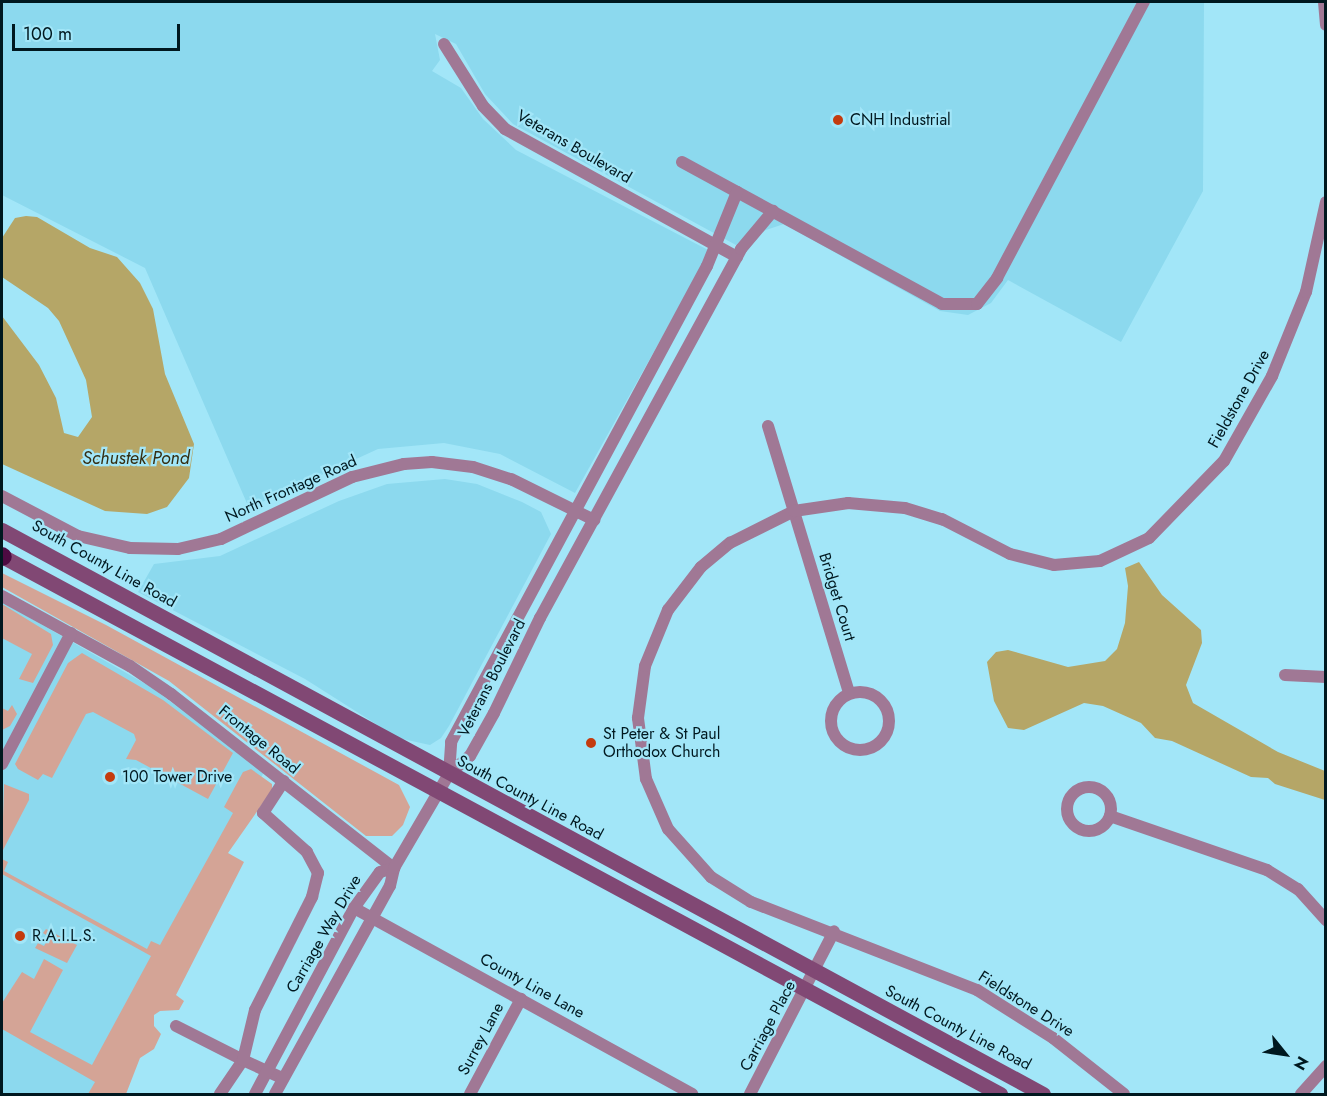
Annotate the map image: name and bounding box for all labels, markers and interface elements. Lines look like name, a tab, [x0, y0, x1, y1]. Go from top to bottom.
scale bar	[15, 12, 183, 50]
text: 100 m	[23, 21, 72, 47]
street label: Veterans Boulevard	[513, 106, 635, 188]
place label: CNH Industrial	[850, 110, 951, 130]
marker: CNH Industrial	[831, 113, 845, 127]
street label: Fieldstone Drive	[1204, 347, 1274, 451]
water label: Schustek Pond	[82, 447, 190, 469]
street label: North Frontage Road	[222, 451, 360, 527]
street label: South County Line Road	[28, 516, 180, 612]
street label: Bridget Court	[814, 551, 860, 643]
street label: Veterans Boulevard	[454, 616, 530, 740]
street label: Frontage Road	[215, 702, 303, 778]
place label: St Peter & St Paul Orthodox Church	[603, 724, 720, 762]
marker: St Peter & St Paul Orthodox Church	[584, 736, 598, 750]
street label: South County Line Road	[454, 751, 606, 845]
place label: 100 Tower Drive	[122, 767, 232, 787]
marker: 100 Tower Drive	[103, 770, 117, 784]
street label: Carriage Way Drive	[282, 872, 366, 996]
place label: R.A.I.L.S.	[32, 926, 96, 946]
marker: R.A.I.L.S.	[13, 929, 27, 943]
street label: County Line Lane	[476, 949, 588, 1023]
street label: Fieldstone Drive	[975, 967, 1077, 1041]
street label: Carriage Place	[736, 977, 800, 1075]
street label: South County Line Road	[882, 981, 1034, 1075]
street label: Surrey Lane	[454, 999, 508, 1079]
north arrow	[1255, 1024, 1315, 1084]
text: N	[1288, 1052, 1314, 1075]

